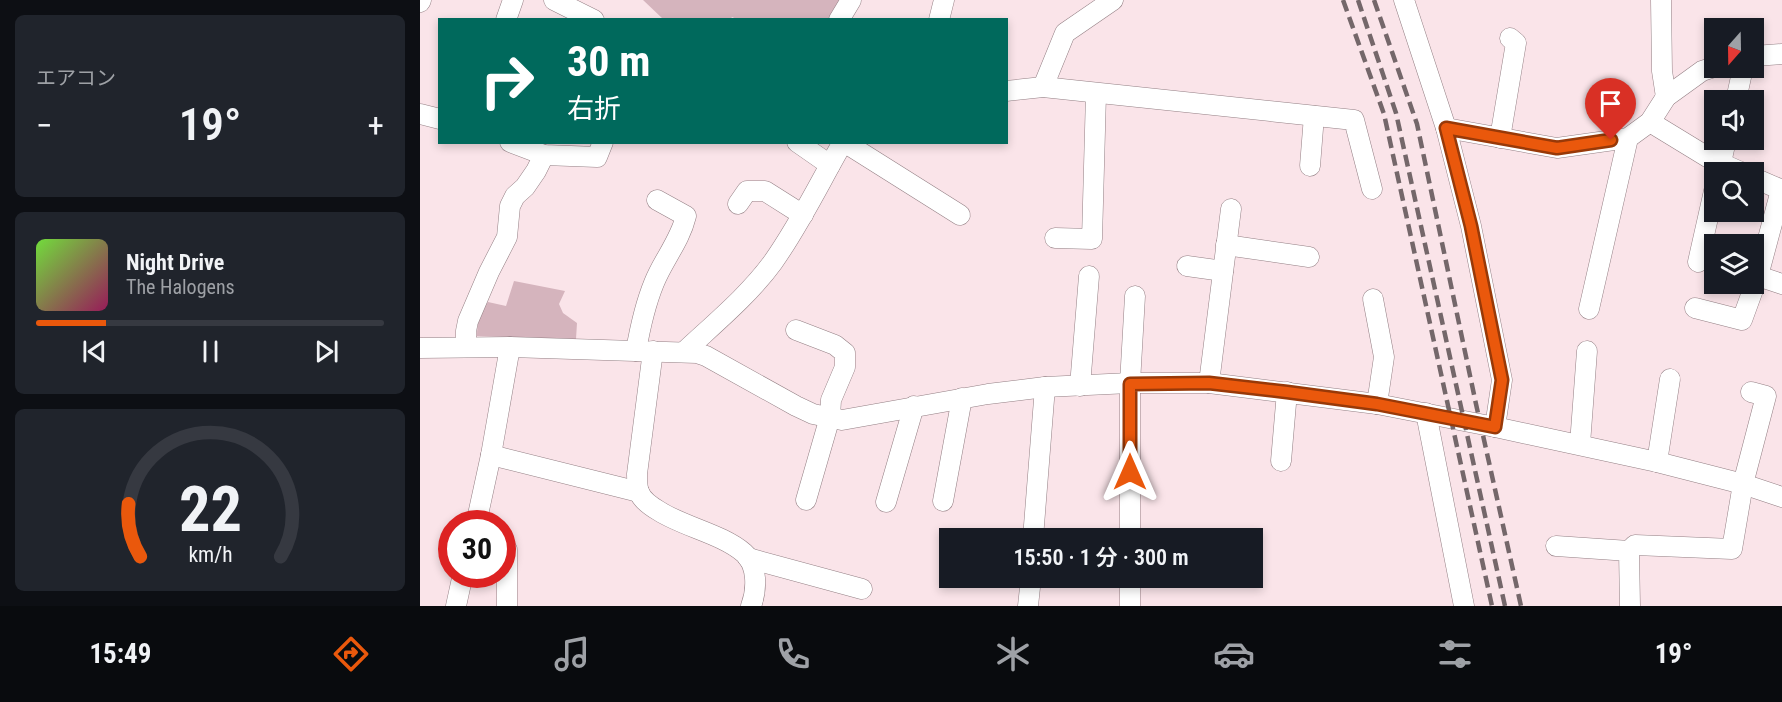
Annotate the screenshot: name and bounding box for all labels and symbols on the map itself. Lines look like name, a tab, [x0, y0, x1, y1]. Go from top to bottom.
north arrow	[1704, 18, 1764, 78]
pin	[1585, 78, 1636, 140]
position arrow	[1098, 440, 1162, 504]
speed limit sign: 30	[438, 510, 516, 588]

